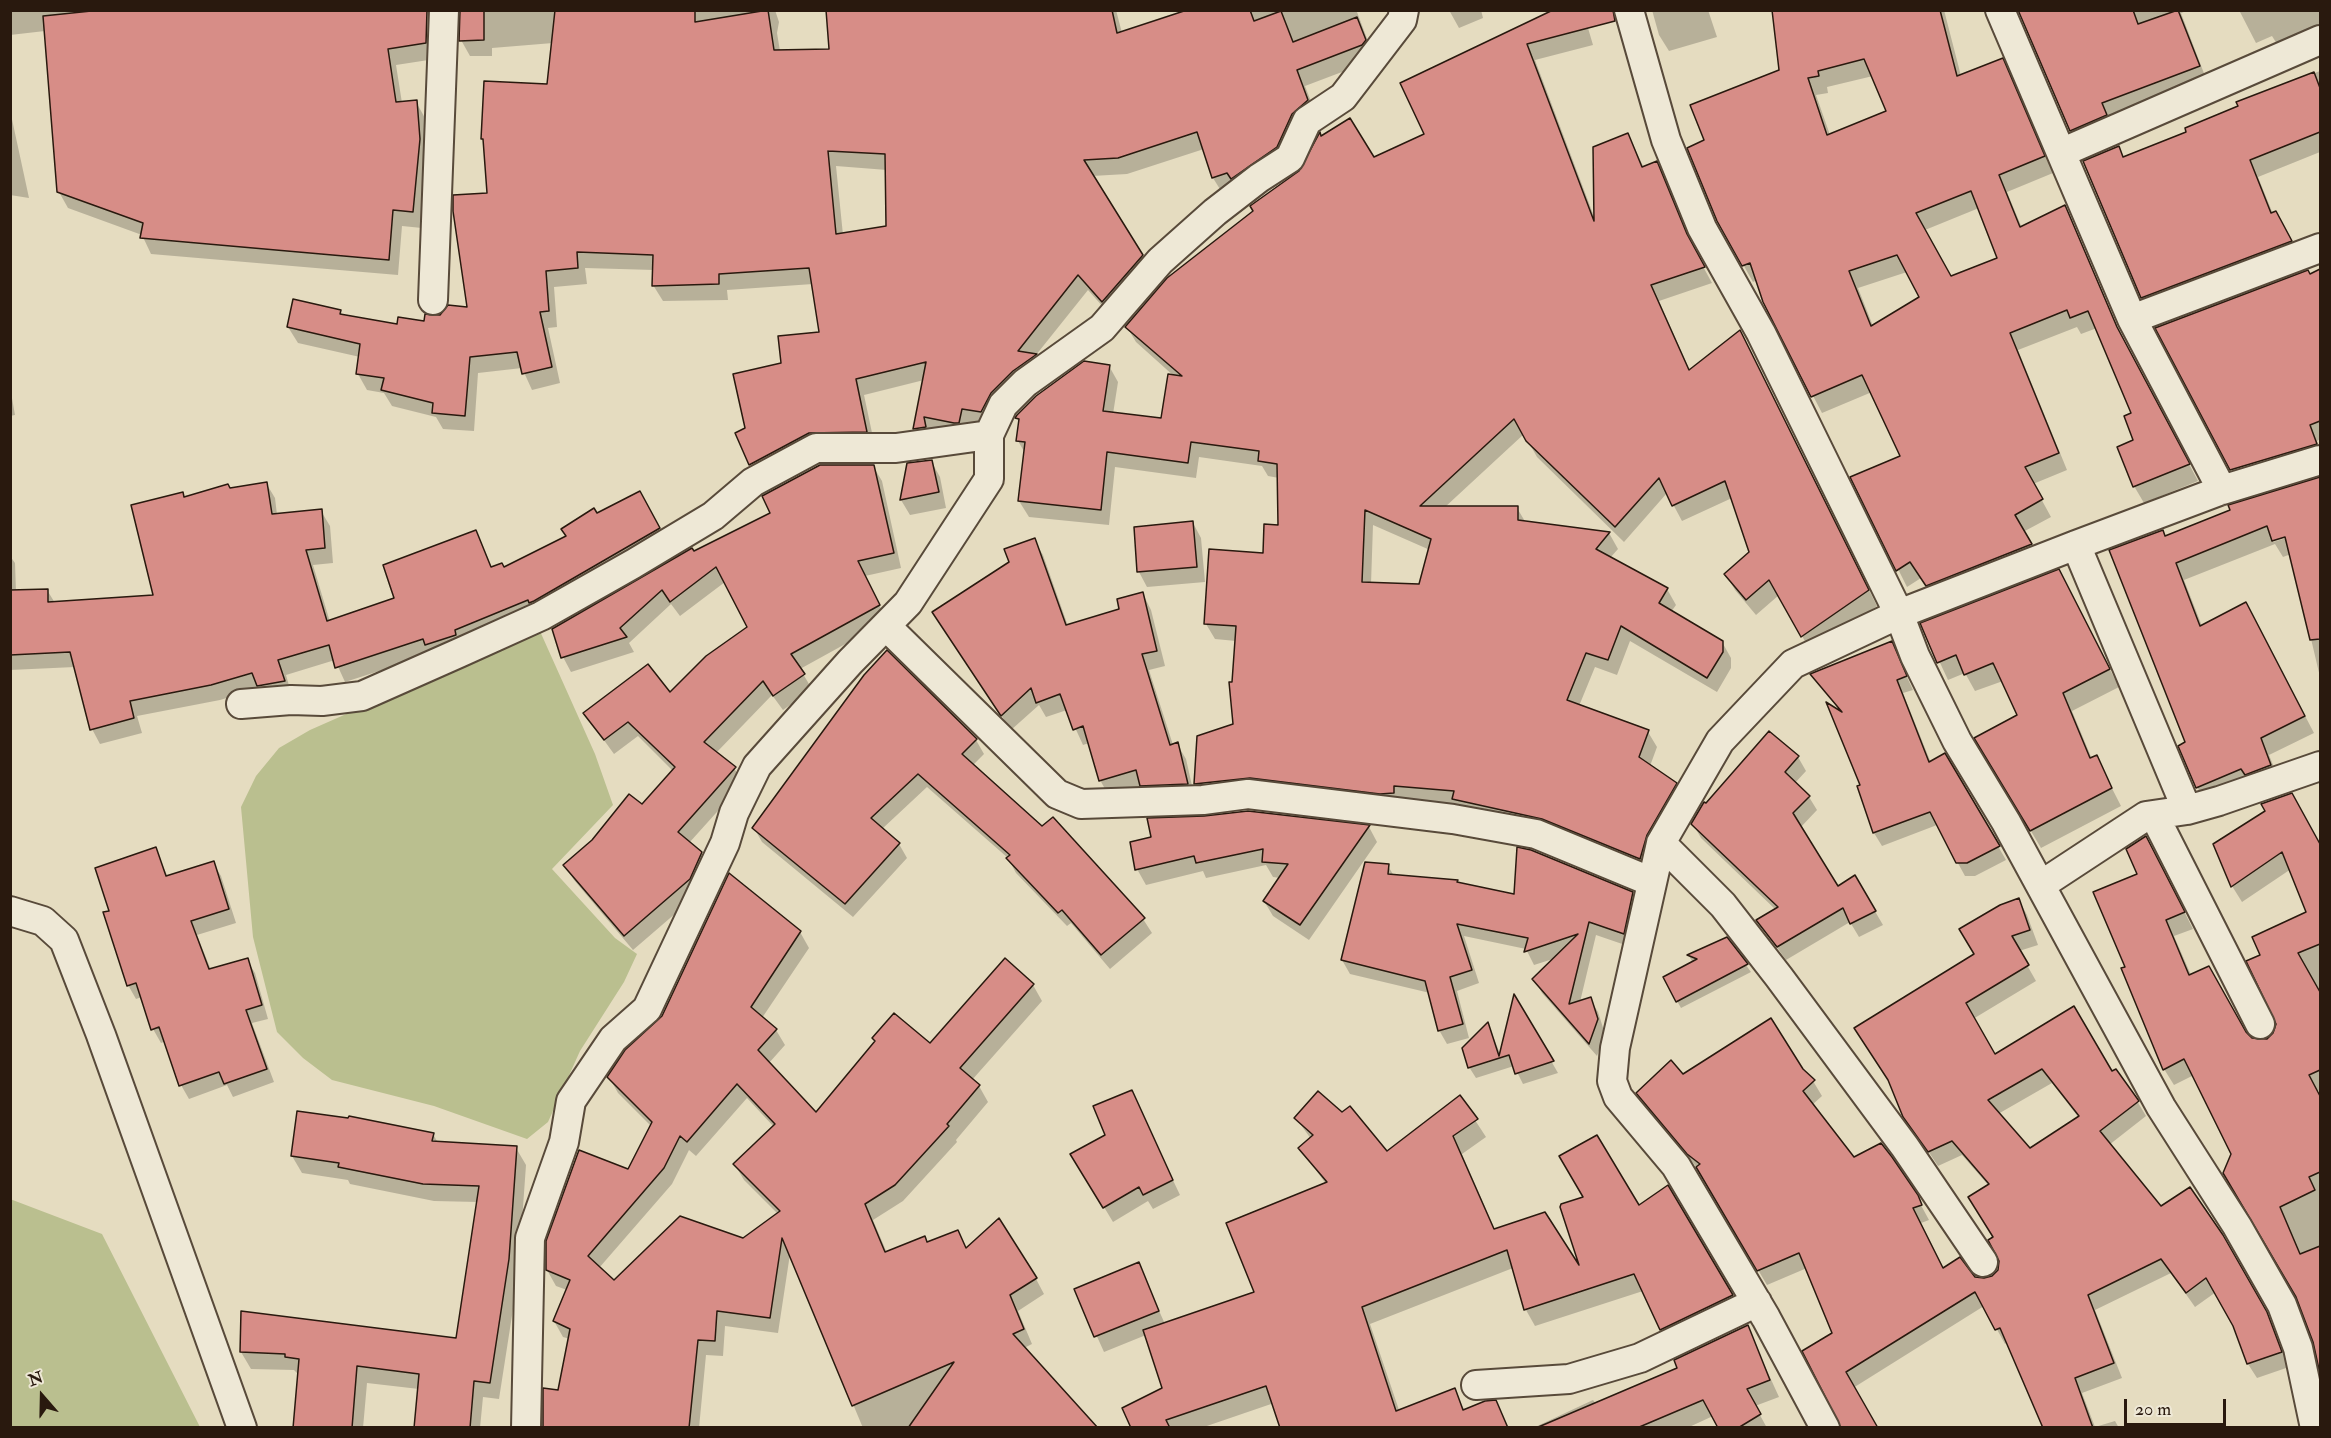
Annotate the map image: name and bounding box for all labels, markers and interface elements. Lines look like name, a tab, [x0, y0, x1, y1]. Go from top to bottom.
north arrow	[12, 1366, 72, 1426]
text: N	[26, 1367, 46, 1391]
scale bar	[2127, 1387, 2229, 1425]
text: 20 m	[2135, 1398, 2171, 1421]

